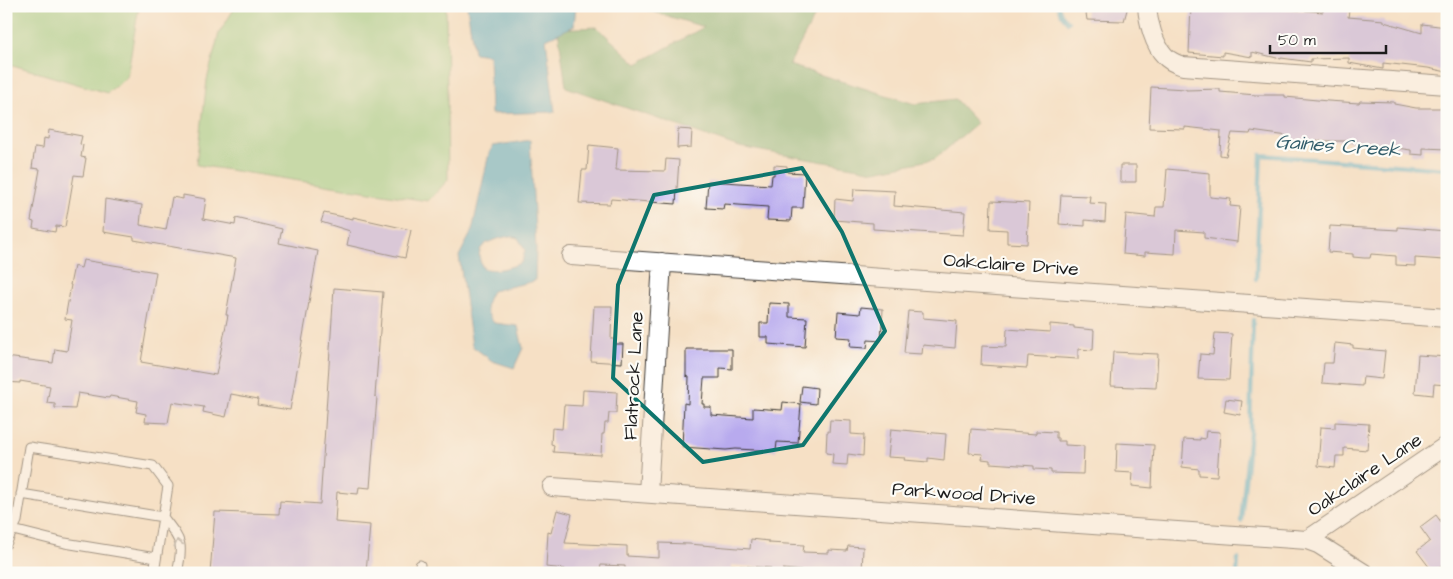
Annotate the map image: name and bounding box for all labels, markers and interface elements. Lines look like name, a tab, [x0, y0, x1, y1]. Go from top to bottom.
scale bar	[1270, 22, 1387, 54]
text: 50 m	[1278, 30, 1316, 51]
water label: Gaines Creek	[1275, 128, 1402, 164]
street label: Oakclaire Drive	[942, 247, 1080, 283]
street label: Flatrock Lane	[617, 311, 651, 441]
street label: Oakclaire Lane	[1302, 427, 1428, 523]
street label: Parkwood Drive	[891, 476, 1037, 512]
one-way arrow	[174, 539, 184, 548]

